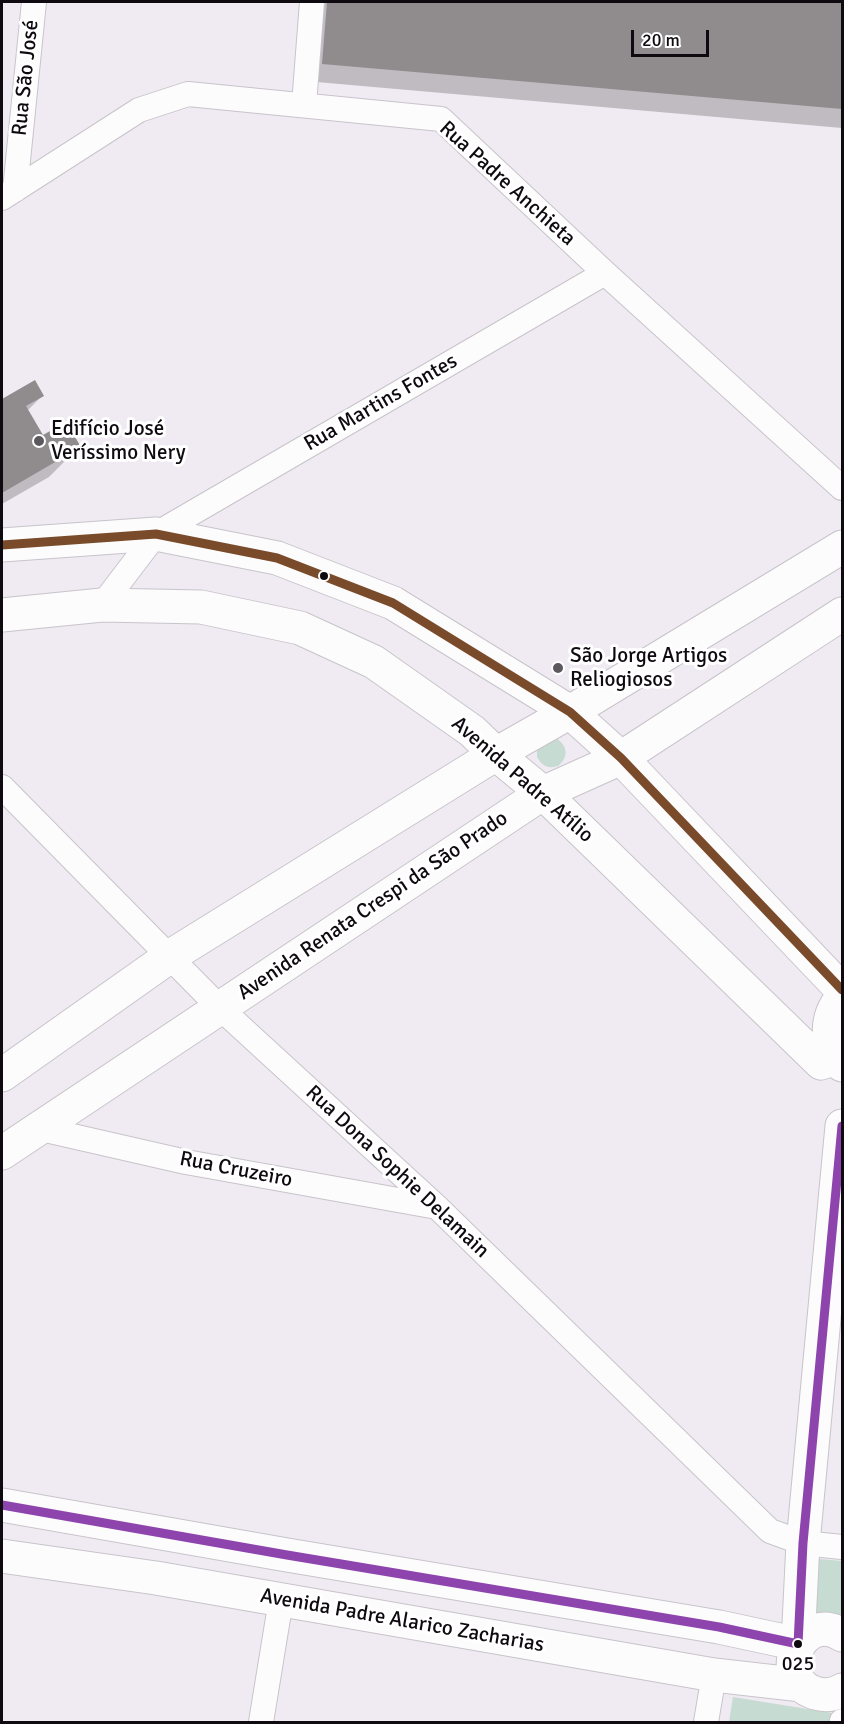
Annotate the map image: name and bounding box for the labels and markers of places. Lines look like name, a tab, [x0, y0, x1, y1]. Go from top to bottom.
place label: Edifício José Veríssimo Nery	[51, 416, 186, 466]
marker: Edifício José Veríssimo Nery	[32, 434, 46, 448]
unlabelled marker	[318, 570, 330, 582]
place label: São Jorge Artigos Reliogiosos	[570, 643, 727, 693]
marker: São Jorge Artigos Reliogiosos	[551, 661, 565, 675]
marker: 025	[792, 1638, 804, 1650]
place label: 025	[782, 1653, 814, 1677]

